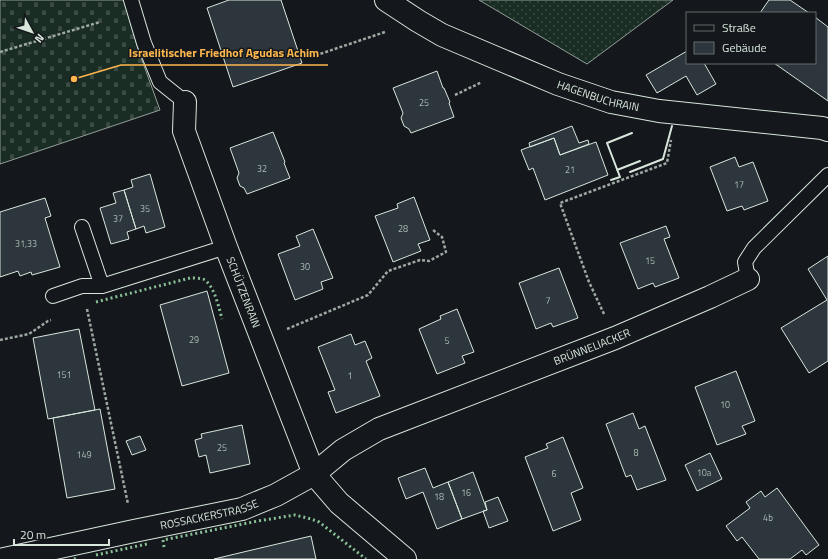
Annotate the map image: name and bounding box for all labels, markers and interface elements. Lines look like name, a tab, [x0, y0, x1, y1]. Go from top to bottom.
north arrow	[12, 12, 52, 52]
legend	[686, 12, 816, 64]
text: Straße	[722, 18, 756, 37]
text: N	[31, 30, 48, 46]
text: Gebäude	[722, 38, 767, 57]
callout: Israelitischer Friedhof Agudas Achim	[121, 41, 328, 65]
text: Israelitischer Friedhof Agudas Achim	[129, 43, 319, 62]
street label: HAGENBUCHRAIN	[555, 76, 640, 115]
house number: 25	[419, 96, 429, 109]
house number: 32	[257, 162, 267, 175]
house number: 21	[565, 163, 575, 176]
house number: 17	[734, 178, 744, 191]
house number: 35	[140, 202, 150, 215]
house number: 37	[113, 212, 123, 225]
house number: 28	[398, 222, 408, 235]
house number: 31,33	[15, 237, 37, 250]
street label: SCHÜTZENRAIN	[223, 254, 265, 330]
house number: 15	[645, 254, 655, 267]
house number: 30	[300, 260, 310, 273]
house number: 7	[545, 294, 551, 307]
street label: BRÜNNELIACKER	[551, 324, 633, 369]
house number: 29	[189, 333, 199, 346]
house number: 5	[444, 334, 450, 347]
house number: 151	[56, 368, 72, 381]
house number: 1	[347, 369, 353, 382]
house number: 10	[720, 398, 730, 411]
house number: 25	[217, 441, 227, 454]
house number: 8	[633, 446, 639, 459]
house number: 149	[76, 448, 92, 461]
house number: 10a	[697, 466, 712, 479]
house number: 6	[551, 467, 557, 480]
house number: 16	[461, 486, 471, 499]
house number: 18	[434, 490, 444, 503]
street label: ROSSACKERSTRASSE	[159, 495, 261, 533]
house number: 4b	[763, 511, 773, 524]
scale bar	[14, 521, 109, 547]
text: 20 m	[20, 525, 46, 544]

